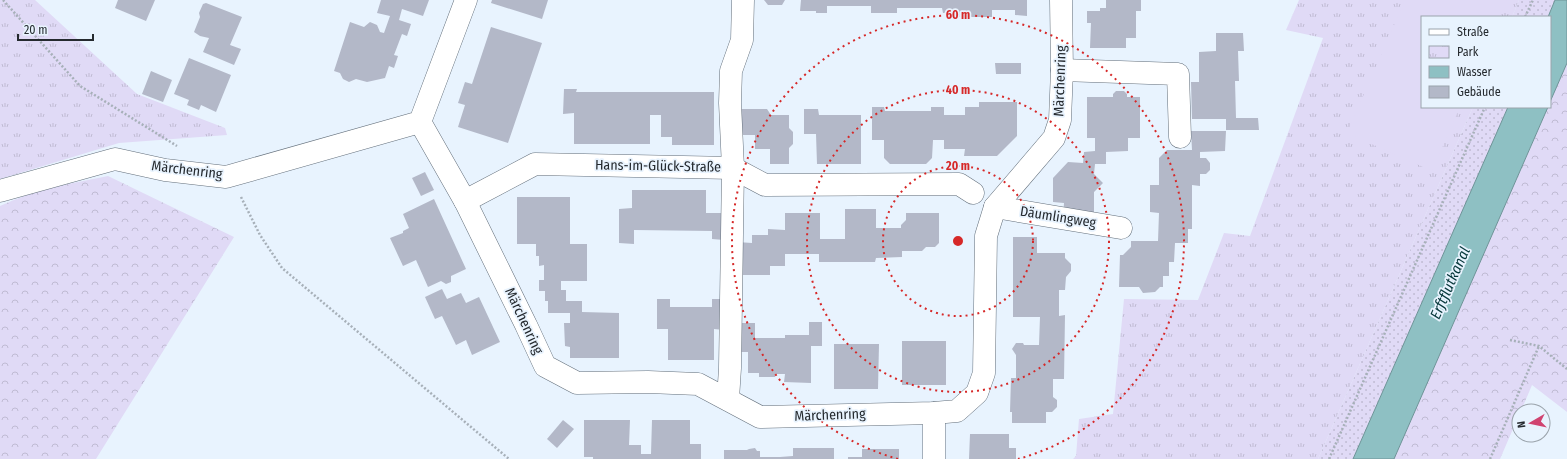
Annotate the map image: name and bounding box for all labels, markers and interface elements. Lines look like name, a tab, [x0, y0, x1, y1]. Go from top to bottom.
text: 60 m	[946, 8, 970, 22]
scale bar	[18, 16, 93, 42]
legend	[1421, 16, 1551, 108]
text: 20 m	[24, 23, 48, 37]
text: Straße	[1457, 25, 1489, 39]
street label: Märchenring	[1050, 45, 1070, 117]
text: Park	[1457, 45, 1479, 59]
text: Wasser	[1457, 65, 1492, 79]
text: 40 m	[946, 83, 970, 97]
text: Gebäude	[1457, 85, 1501, 99]
street label: Hans-im-Glück-Straße	[595, 156, 721, 176]
street label: Märchenring	[151, 157, 224, 183]
text: 20 m	[945, 159, 970, 173]
street label: Däumlingweg	[1019, 203, 1098, 231]
centre of rings	[951, 234, 965, 248]
water label: Erftflutkanal	[1426, 244, 1474, 322]
street label: Märchenring	[501, 285, 547, 357]
north arrow	[1511, 403, 1551, 443]
street label: Märchenring	[794, 405, 866, 425]
text: N	[1515, 420, 1529, 429]

